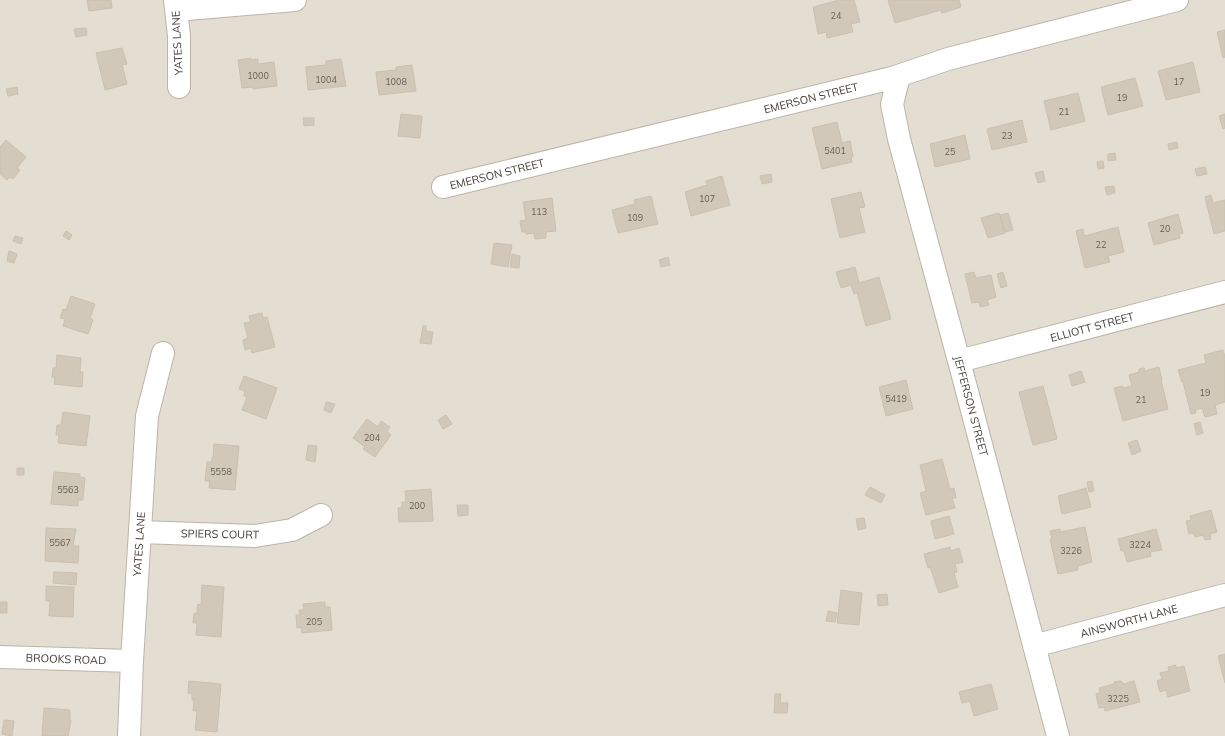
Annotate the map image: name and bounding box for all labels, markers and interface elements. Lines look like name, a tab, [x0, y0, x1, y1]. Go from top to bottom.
street label: YATES LANE	[168, 10, 186, 77]
house number: 24	[831, 10, 842, 21]
house number: 1000	[247, 70, 269, 81]
house number: 1004	[315, 74, 337, 85]
house number: 1008	[385, 76, 407, 87]
house number: 17	[1174, 76, 1184, 87]
street label: EMERSON STREET	[762, 79, 860, 117]
house number: 19	[1117, 92, 1127, 103]
house number: 21	[1059, 106, 1069, 117]
house number: 23	[1002, 130, 1012, 141]
house number: 5401	[824, 145, 846, 156]
house number: 25	[945, 146, 956, 157]
street label: EMERSON STREET	[448, 155, 546, 193]
house number: 107	[699, 193, 715, 204]
house number: 113	[531, 206, 547, 217]
house number: 109	[627, 212, 643, 223]
house number: 20	[1160, 223, 1170, 234]
house number: 22	[1096, 239, 1106, 250]
street label: ELLIOTT STREET	[1049, 309, 1136, 345]
street label: JEFFERSON STREET	[951, 354, 991, 458]
house number: 19	[1200, 387, 1210, 398]
house number: 5419	[885, 393, 907, 404]
house number: 21	[1136, 394, 1146, 405]
house number: 204	[364, 432, 381, 443]
house number: 5558	[210, 466, 232, 477]
house number: 5563	[57, 484, 79, 495]
house number: 200	[409, 500, 425, 511]
street label: YATES LANE	[130, 511, 148, 578]
street label: SPIERS COURT	[181, 526, 260, 542]
house number: 5567	[49, 537, 71, 548]
house number: 3224	[1129, 539, 1151, 550]
house number: 3226	[1060, 545, 1082, 556]
street label: AINSWORTH LANE	[1079, 601, 1179, 641]
house number: 205	[306, 616, 323, 627]
street label: BROOKS ROAD	[25, 651, 107, 667]
house number: 3225	[1107, 693, 1129, 704]

